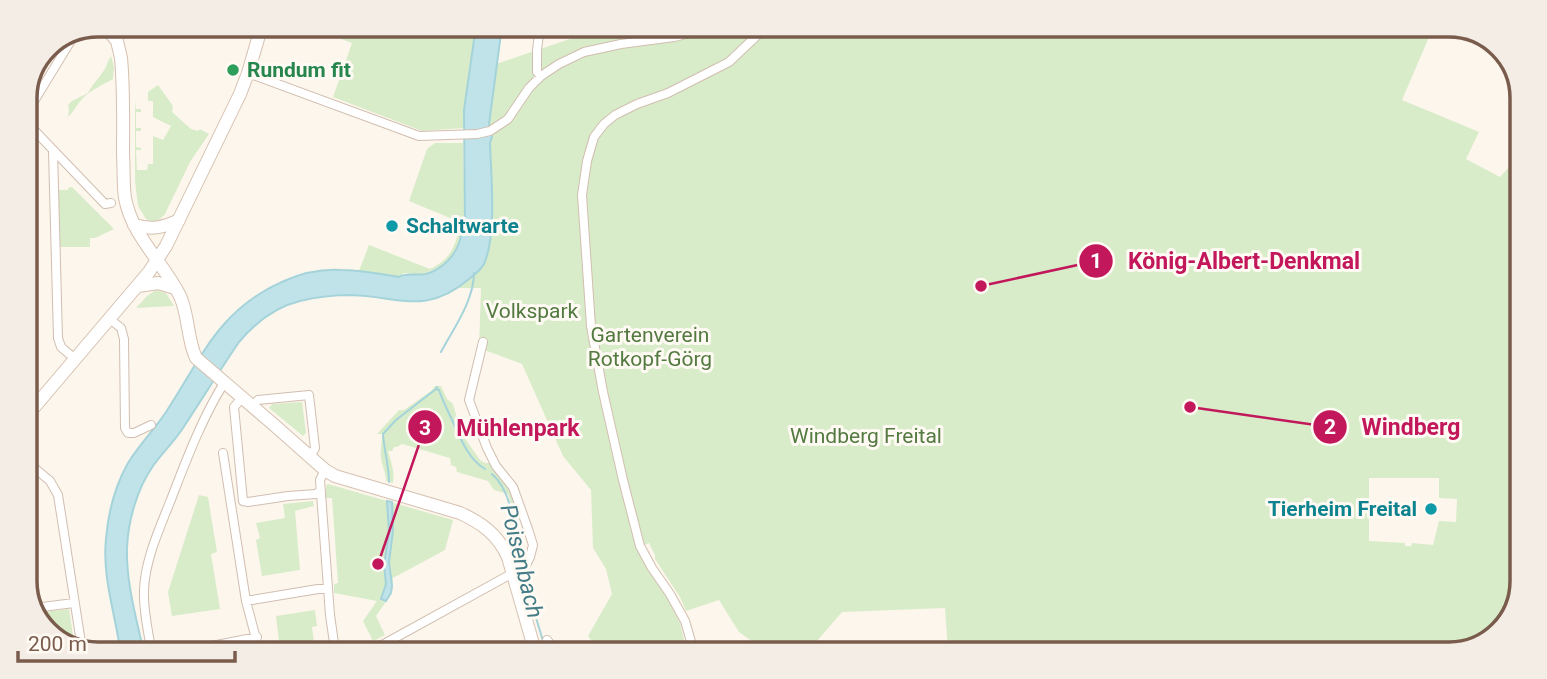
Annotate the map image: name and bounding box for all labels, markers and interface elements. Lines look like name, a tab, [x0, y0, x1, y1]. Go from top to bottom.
place label: Rundum fit	[247, 58, 351, 82]
marker: Rundum fit	[225, 62, 241, 78]
place label: Schaltwarte	[406, 214, 519, 238]
marker: Schaltwarte	[384, 218, 400, 234]
callout: König-Albert-Denkmal	[1079, 239, 1374, 283]
text: König-Albert-Denkmal	[1128, 248, 1360, 275]
text: 1	[1090, 249, 1102, 273]
park label: Volkspark	[486, 299, 579, 323]
park label: Gartenverein Rotkopf-Görg	[588, 323, 712, 371]
callout: Mühlenpark	[407, 405, 594, 449]
callout: Windberg	[1313, 405, 1474, 449]
text: Windberg	[1362, 414, 1460, 441]
text: Mühlenpark	[456, 415, 580, 442]
text: 2	[1324, 415, 1336, 439]
text: 3	[419, 416, 431, 440]
park label: Windberg Freital	[790, 424, 942, 448]
place label: Tierheim Freital	[1268, 497, 1417, 521]
water label: Poisenbach	[494, 501, 549, 621]
marker: Tierheim Freital	[1423, 501, 1439, 517]
scale bar	[18, 620, 234, 664]
text: 200 m	[28, 632, 87, 656]

